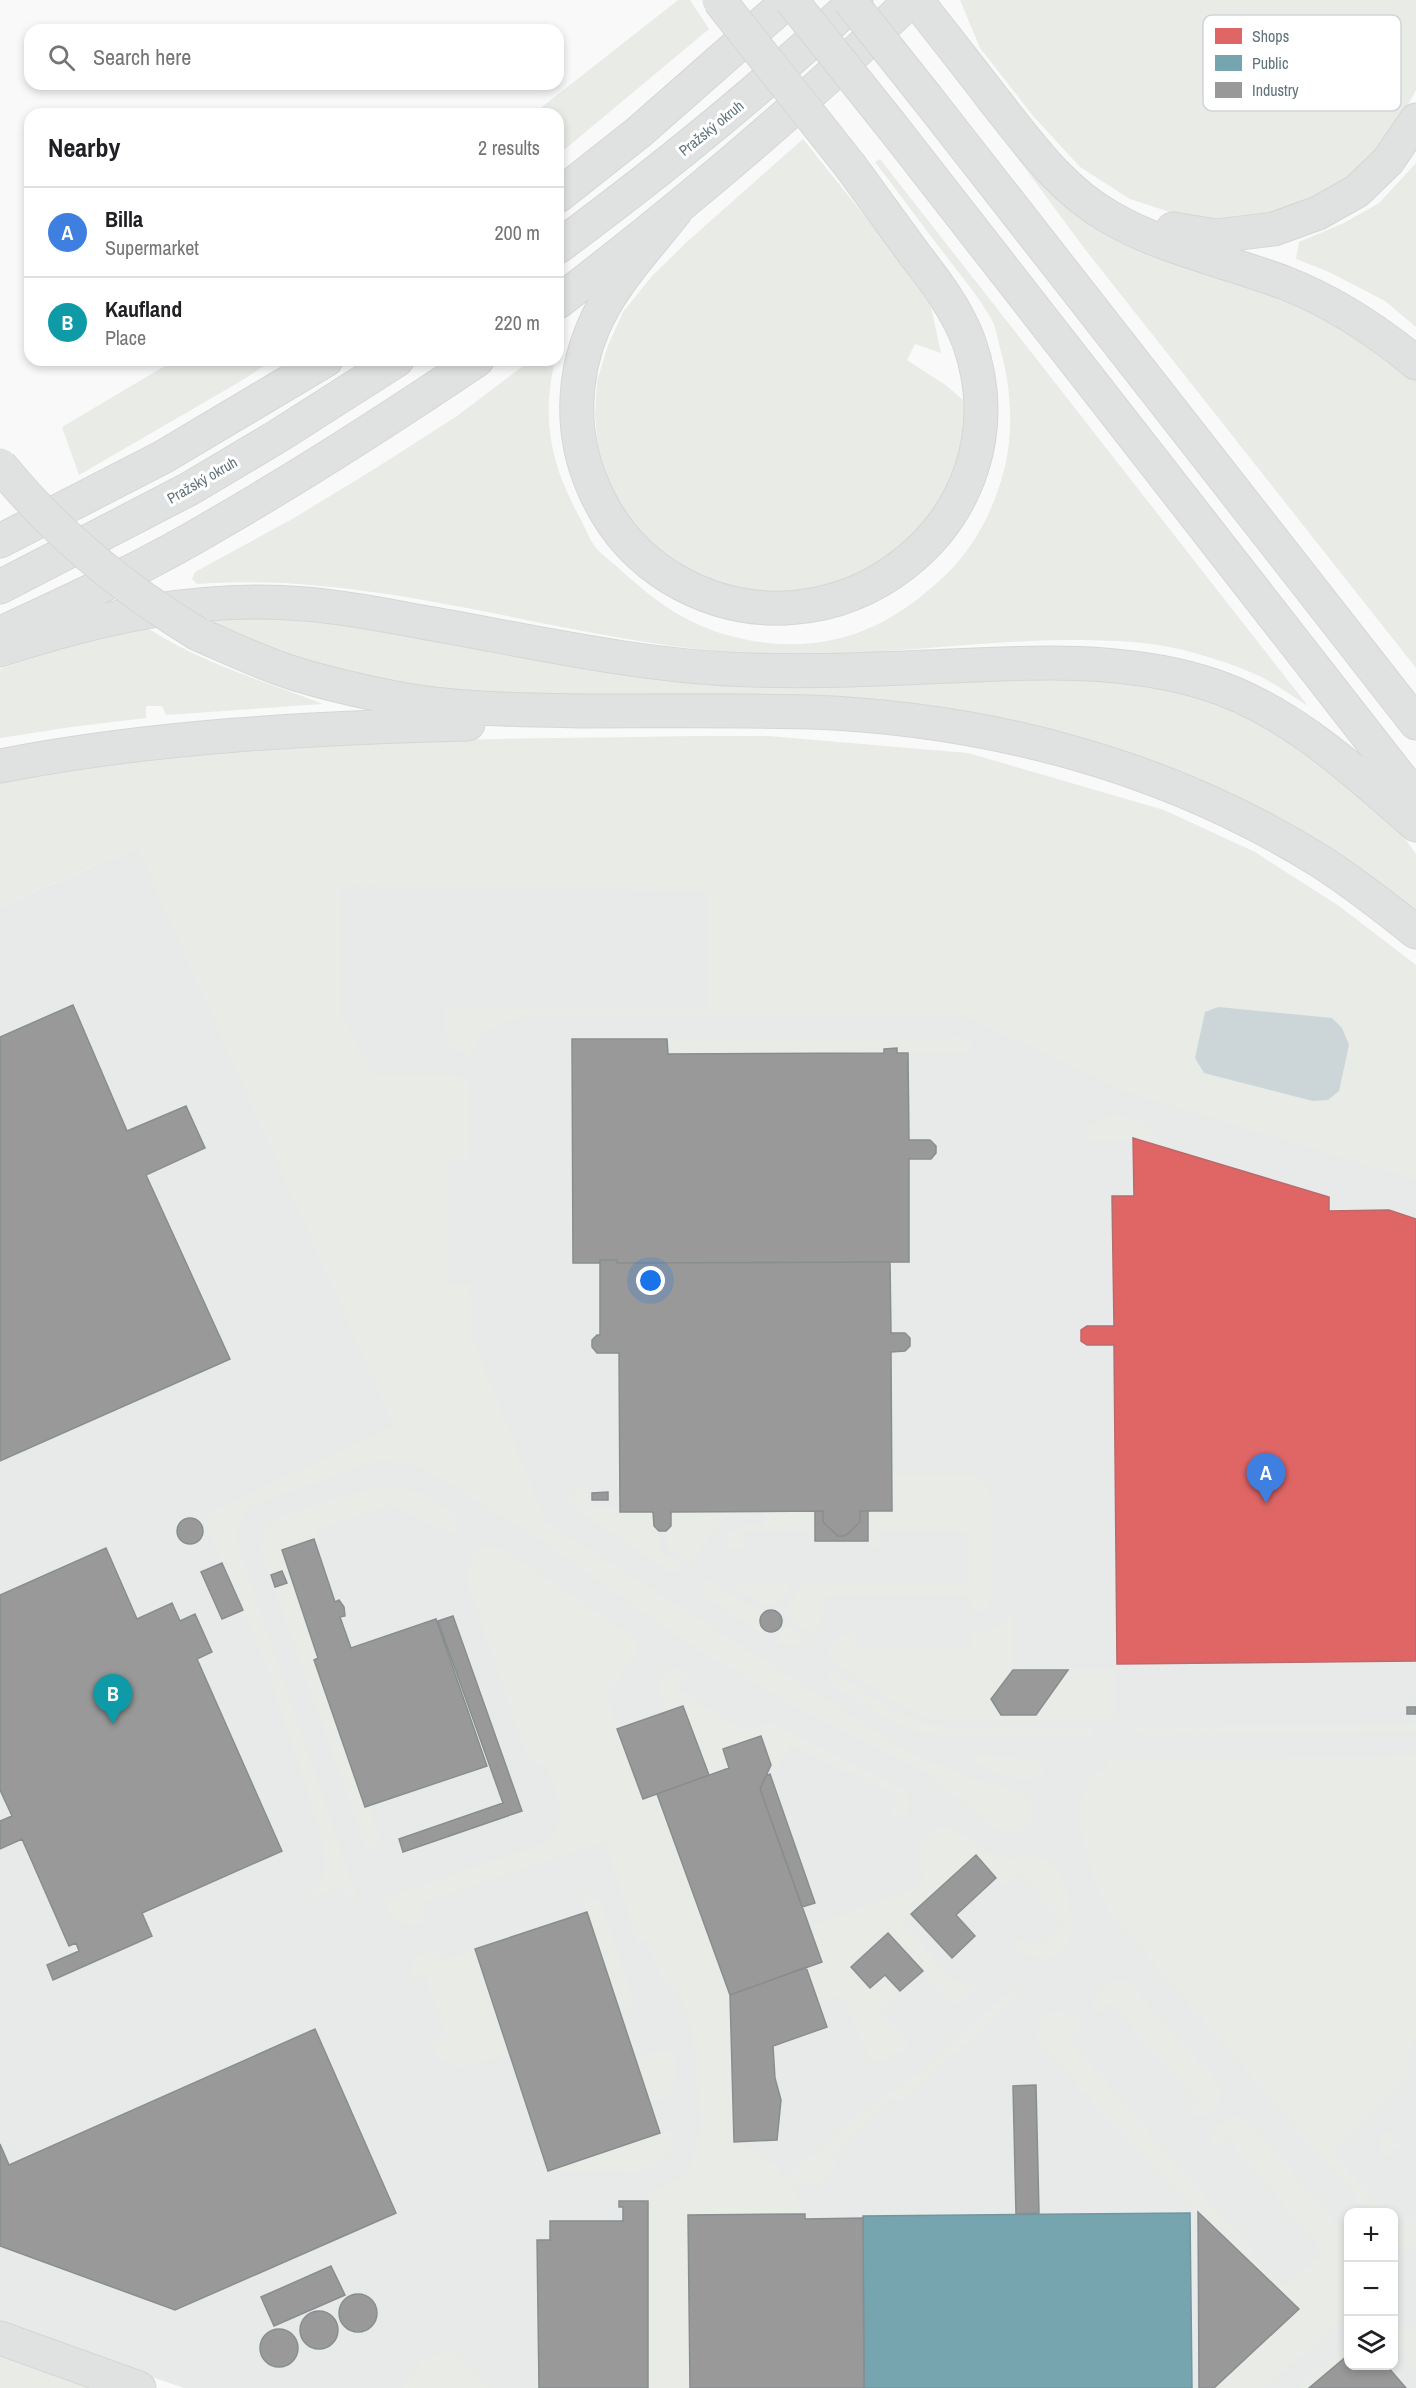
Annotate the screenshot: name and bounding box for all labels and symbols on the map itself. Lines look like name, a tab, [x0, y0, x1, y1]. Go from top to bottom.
legend	[1203, 15, 1401, 111]
text: Shops	[1252, 25, 1289, 47]
text: Public	[1252, 52, 1289, 74]
text: Industry	[1252, 79, 1299, 101]
street label: Pražský okruh	[674, 95, 748, 161]
street label: Pražský okruh	[163, 451, 241, 509]
your location	[636, 1266, 665, 1295]
pin: A	[1246, 1454, 1286, 1503]
pin: B	[94, 1674, 132, 1724]

